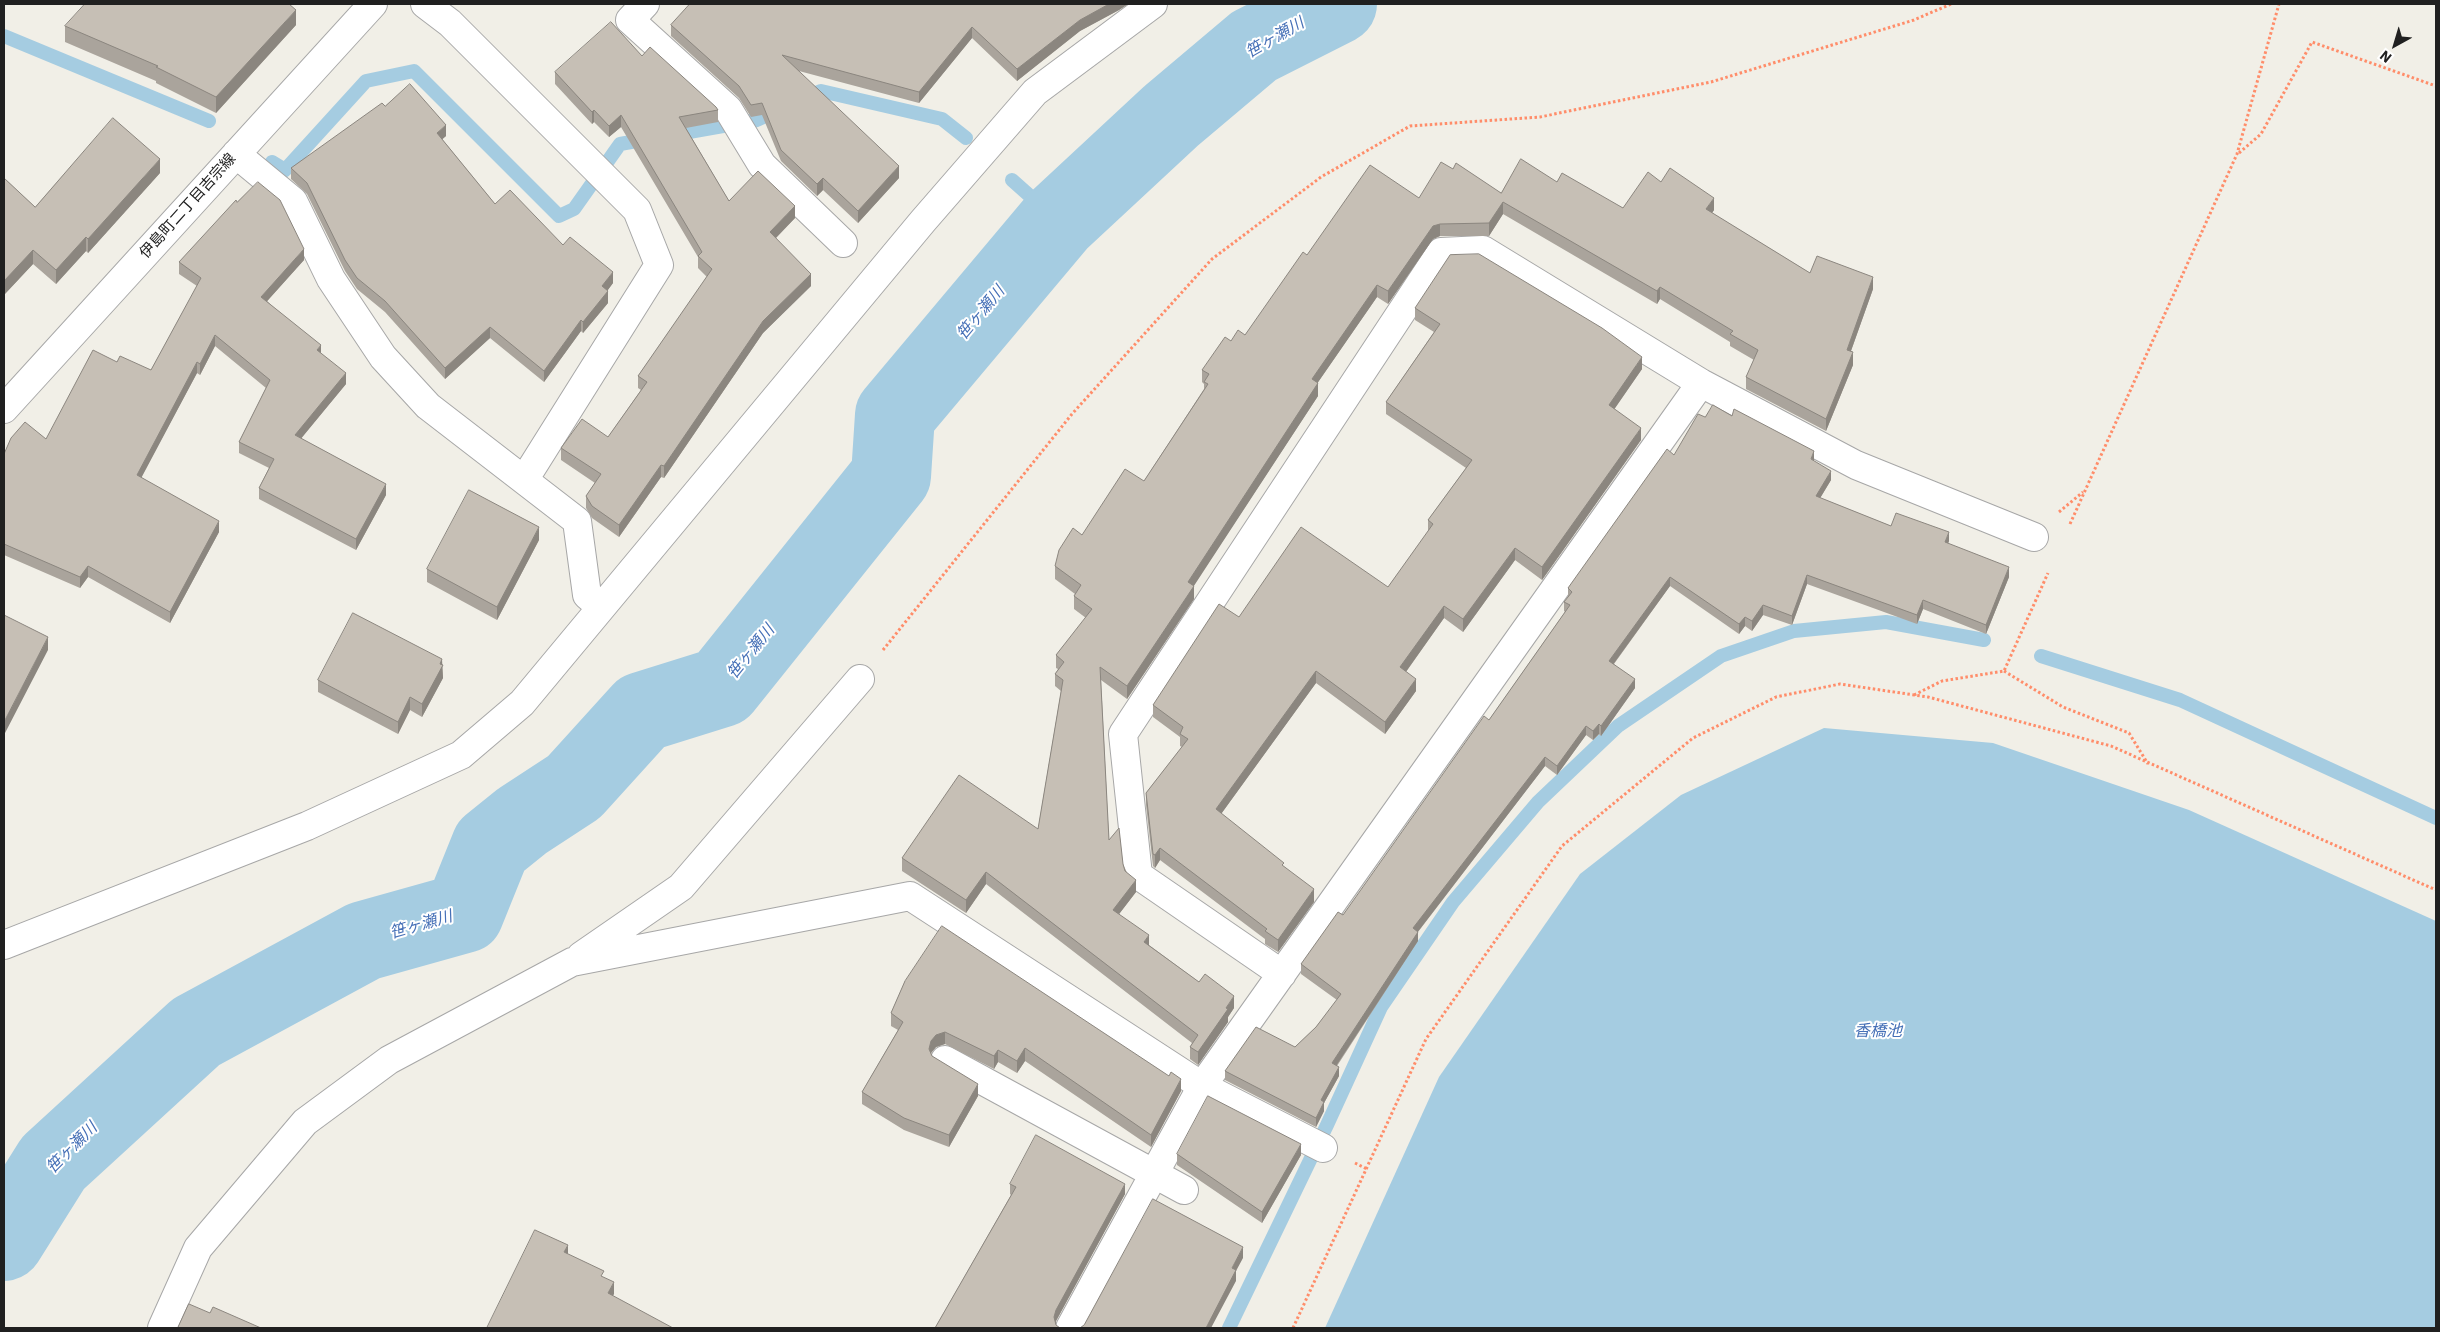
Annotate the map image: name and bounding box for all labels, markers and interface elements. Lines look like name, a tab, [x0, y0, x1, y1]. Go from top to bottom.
water label: 笹ヶ瀬川	[1242, 14, 1308, 62]
north arrow	[2370, 20, 2420, 70]
text: N	[2376, 46, 2395, 67]
street label: 伊島町二丁目吉宗線	[136, 150, 240, 262]
water label: 笹ヶ瀬川	[953, 282, 1009, 344]
water label: 笹ヶ瀬川	[723, 621, 779, 683]
water label: 笹ヶ瀬川	[388, 907, 454, 943]
water label: 香橋池	[1854, 1021, 1902, 1041]
water label: 笹ヶ瀬川	[43, 1119, 101, 1177]

